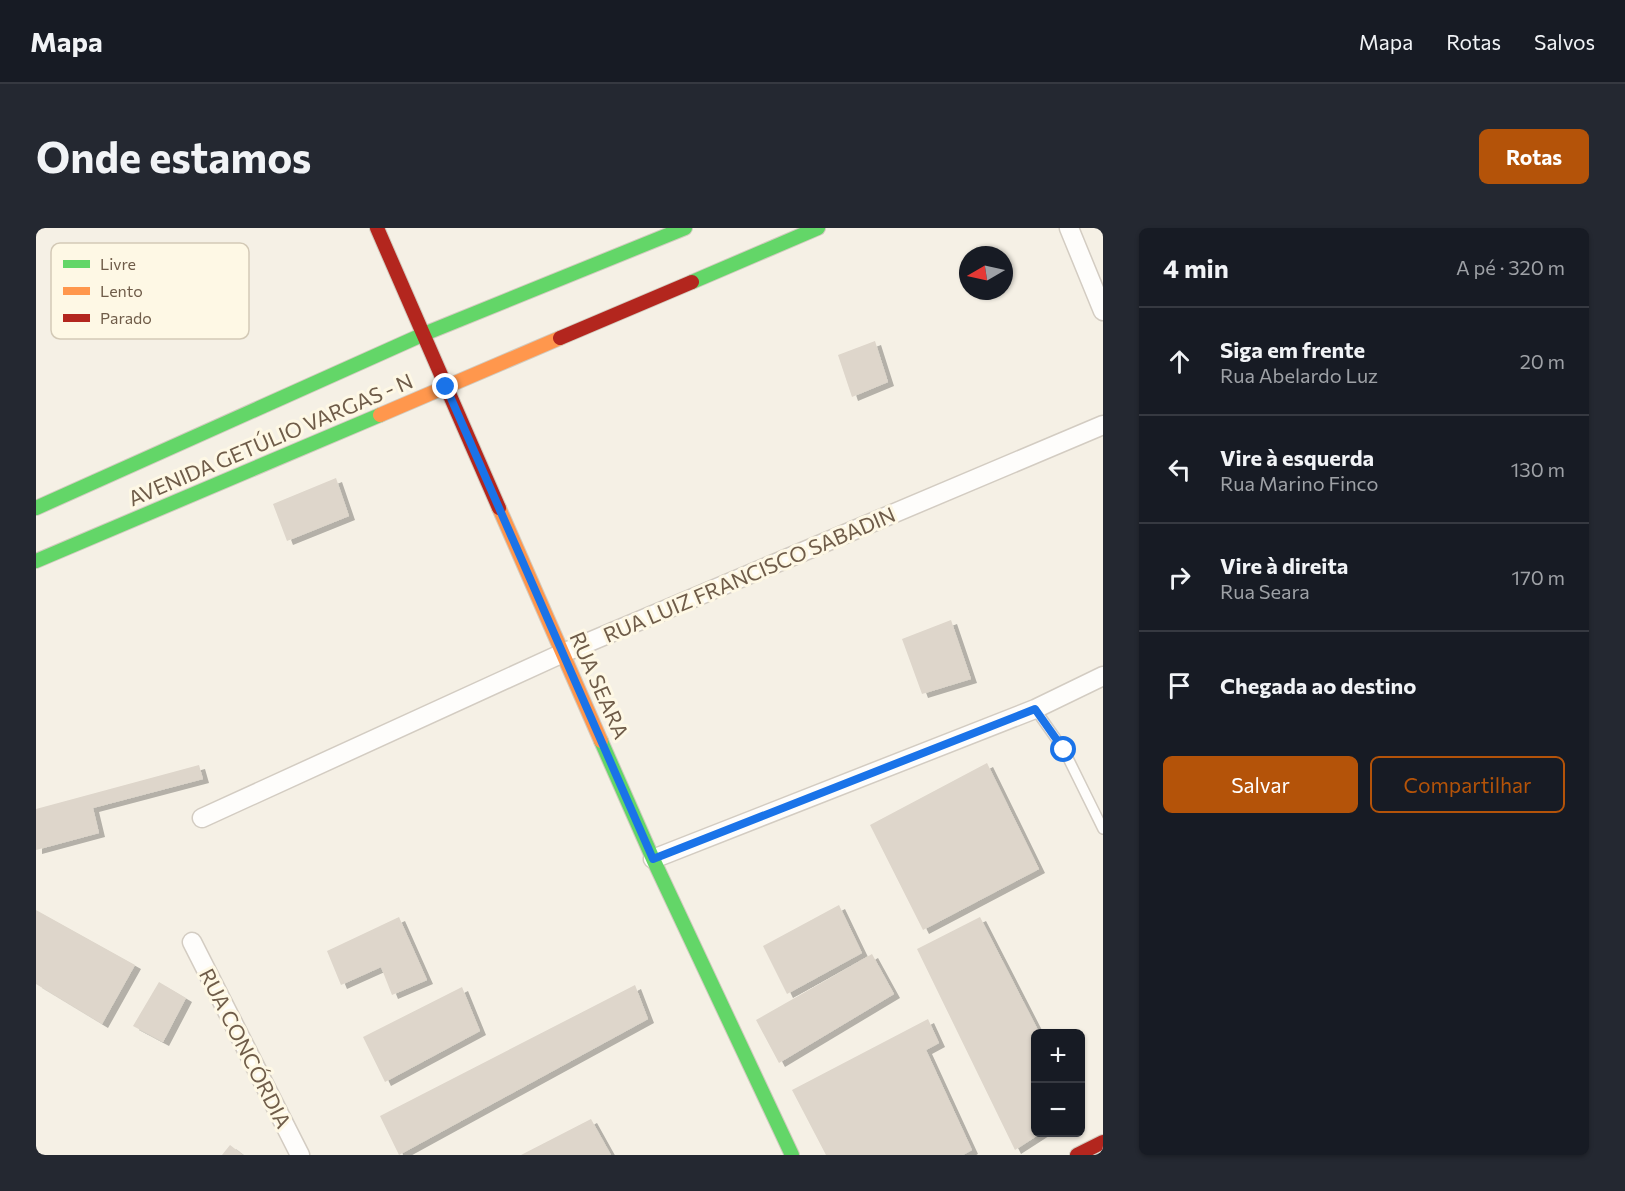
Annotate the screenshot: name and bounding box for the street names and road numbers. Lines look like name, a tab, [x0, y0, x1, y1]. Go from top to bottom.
street label: AVENIDA GETÚLIO VARGAS - N	[124, 368, 416, 510]
street label: RUA LUIZ FRANCISCO SABADIN	[599, 501, 899, 647]
street label: RUA SEARA	[565, 628, 635, 742]
street label: RUA CONCÓRDIA	[195, 964, 297, 1132]

